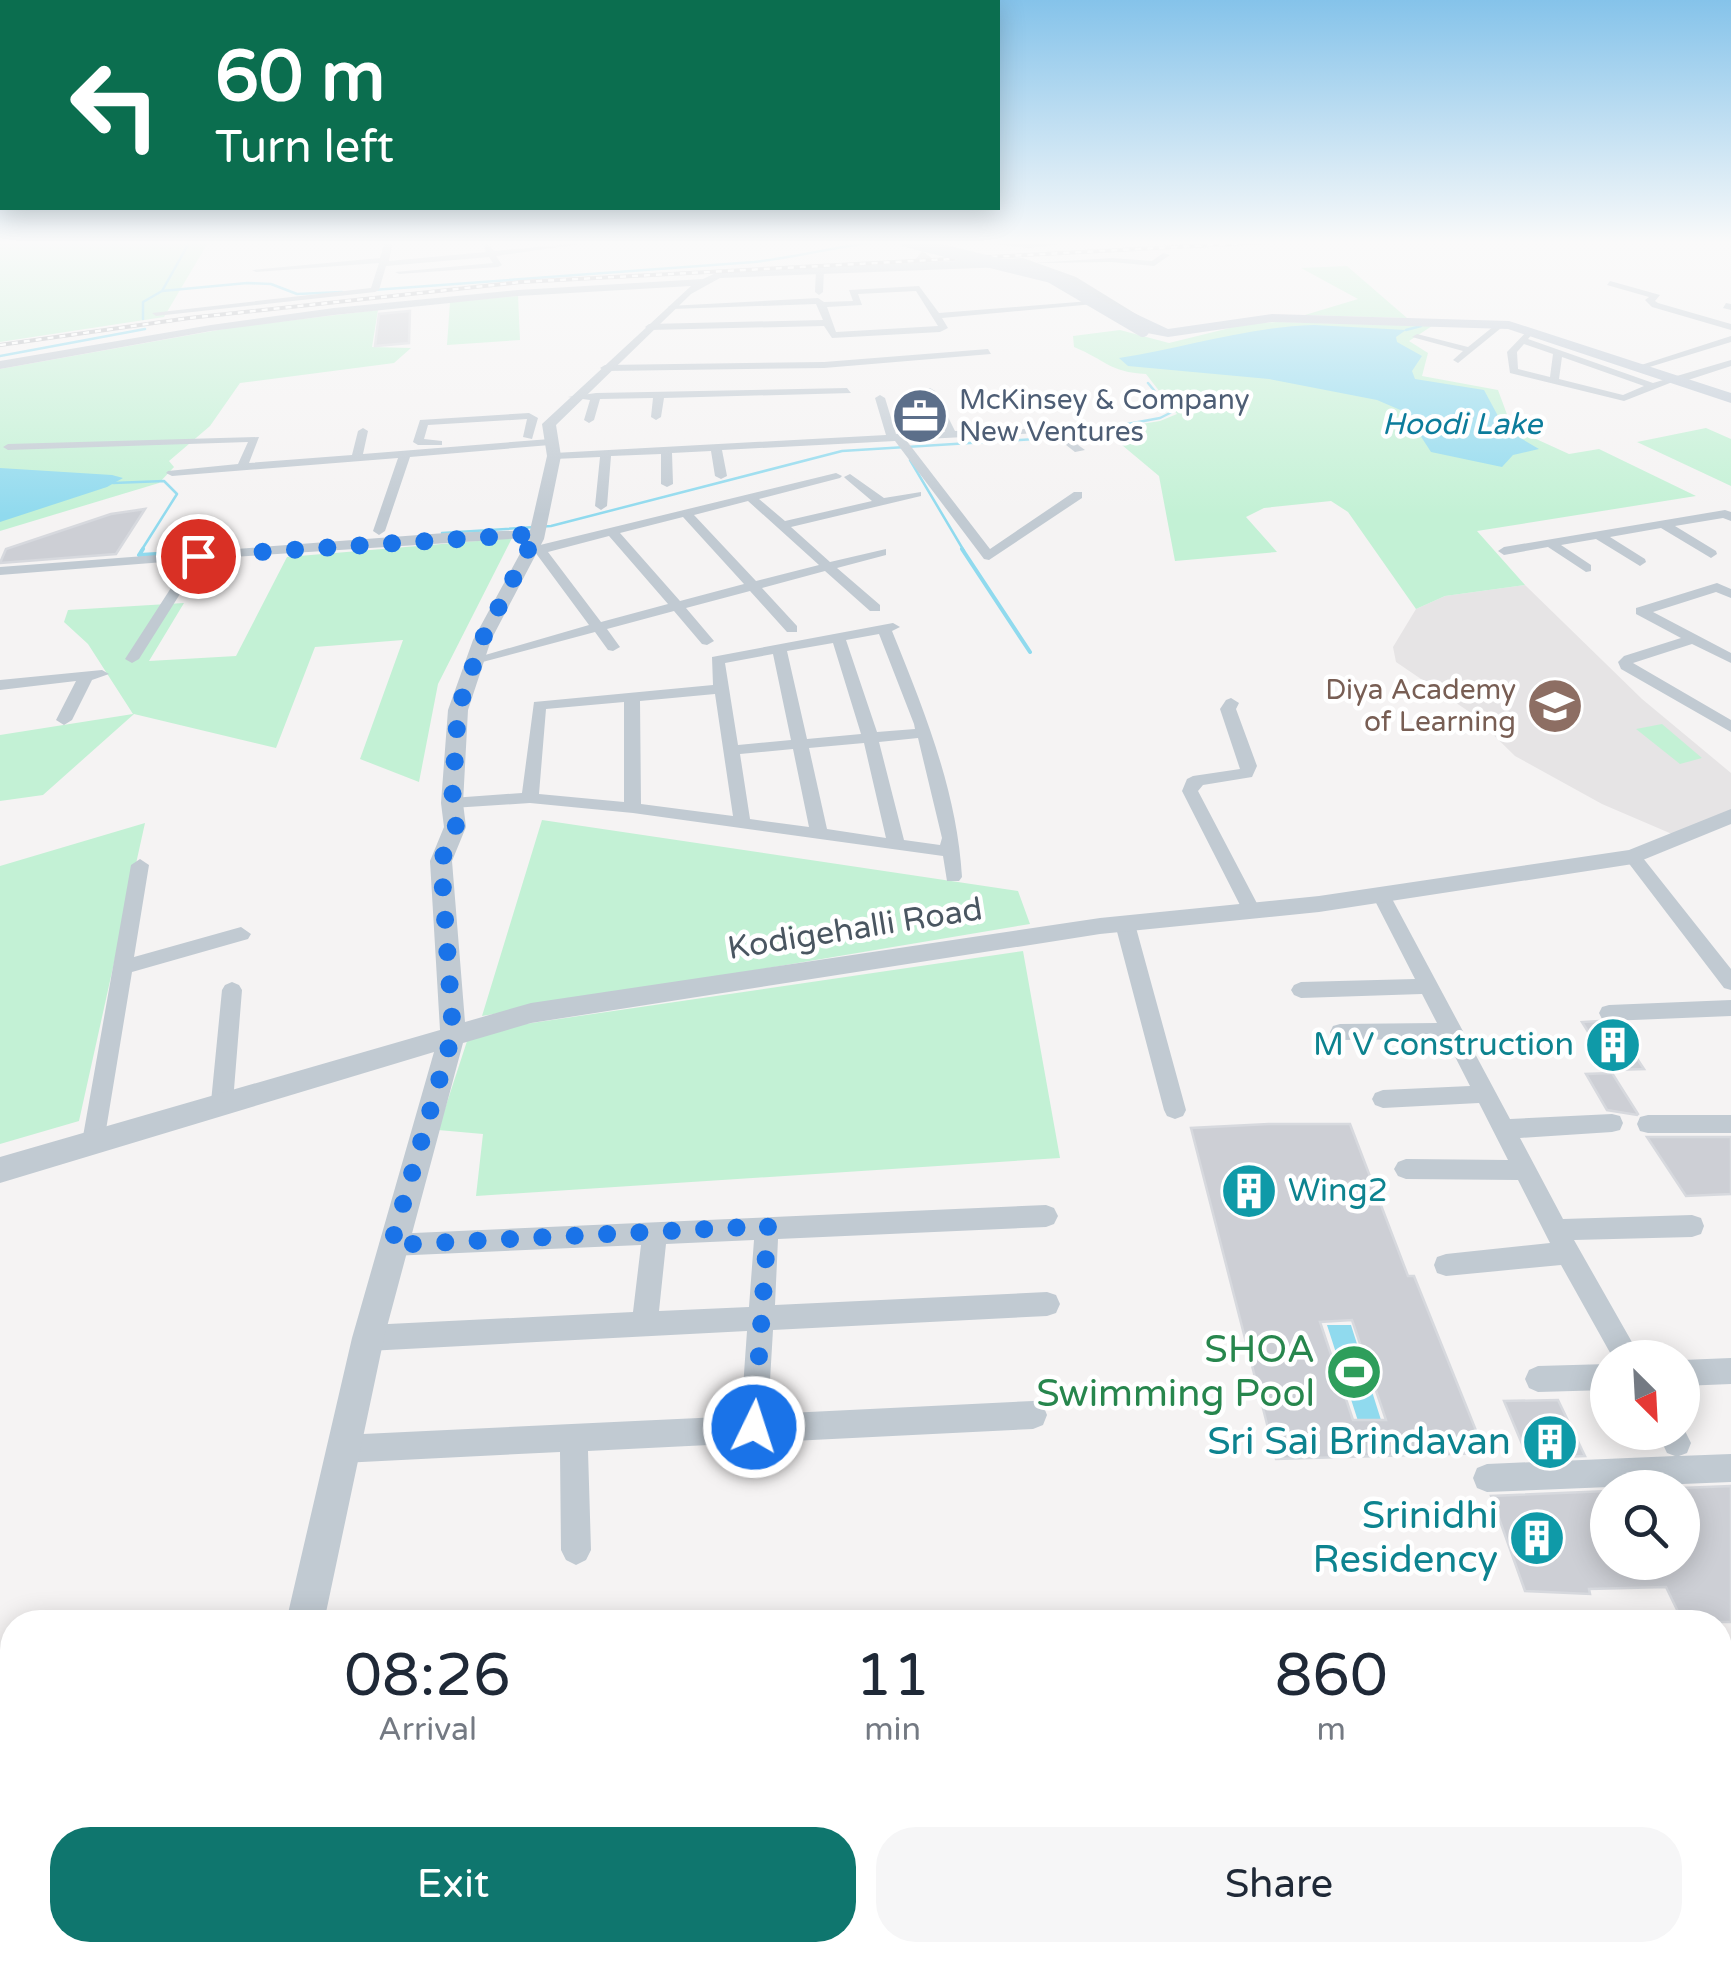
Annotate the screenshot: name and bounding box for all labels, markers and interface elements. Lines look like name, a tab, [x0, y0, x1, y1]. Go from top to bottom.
text: 60 m	[215, 36, 385, 120]
icon: left	[50, 40, 180, 170]
text: Turn left	[215, 121, 394, 175]
place label: McKinsey & Company New Ventures	[959, 383, 1250, 449]
office icon: McKinsey & Company New Ventures	[890, 386, 950, 446]
water label: Hoodi Lake	[1382, 406, 1544, 443]
pin	[156, 514, 241, 599]
icon: arrive	[171, 529, 226, 584]
place label: Diya Academy of Learning	[1325, 673, 1516, 739]
school or university icon: Diya Academy of Learning	[1525, 676, 1585, 736]
street label: Kodigehalli Road	[725, 890, 985, 968]
building icon: M V construction	[1583, 1015, 1643, 1075]
place label: M V construction	[1313, 1026, 1574, 1064]
building icon: Wing2	[1219, 1161, 1279, 1221]
place label: Wing2	[1288, 1172, 1388, 1210]
place label: SHOA Swimming Pool	[1036, 1327, 1315, 1417]
north arrow	[1590, 1340, 1700, 1450]
map controls	[1590, 1340, 1700, 1580]
sports icon: SHOA Swimming Pool	[1324, 1342, 1384, 1402]
position arrow	[702, 1375, 806, 1479]
building icon: Sri Sai Brindavan	[1520, 1412, 1580, 1472]
place label: Sri Sai Brindavan	[1207, 1419, 1511, 1465]
button: search	[1590, 1470, 1700, 1580]
place label: Srinidhi Residency	[1312, 1493, 1498, 1583]
building icon: Srinidhi Residency	[1507, 1508, 1567, 1568]
text: 08:26	[344, 1640, 511, 1712]
text: 11	[855, 1640, 930, 1712]
text: 860	[1275, 1640, 1388, 1712]
text: Arrival	[378, 1711, 477, 1749]
text: min	[864, 1711, 921, 1749]
text: m	[1316, 1711, 1346, 1749]
button: Exit	[50, 1827, 856, 1942]
button: Share	[876, 1827, 1682, 1942]

